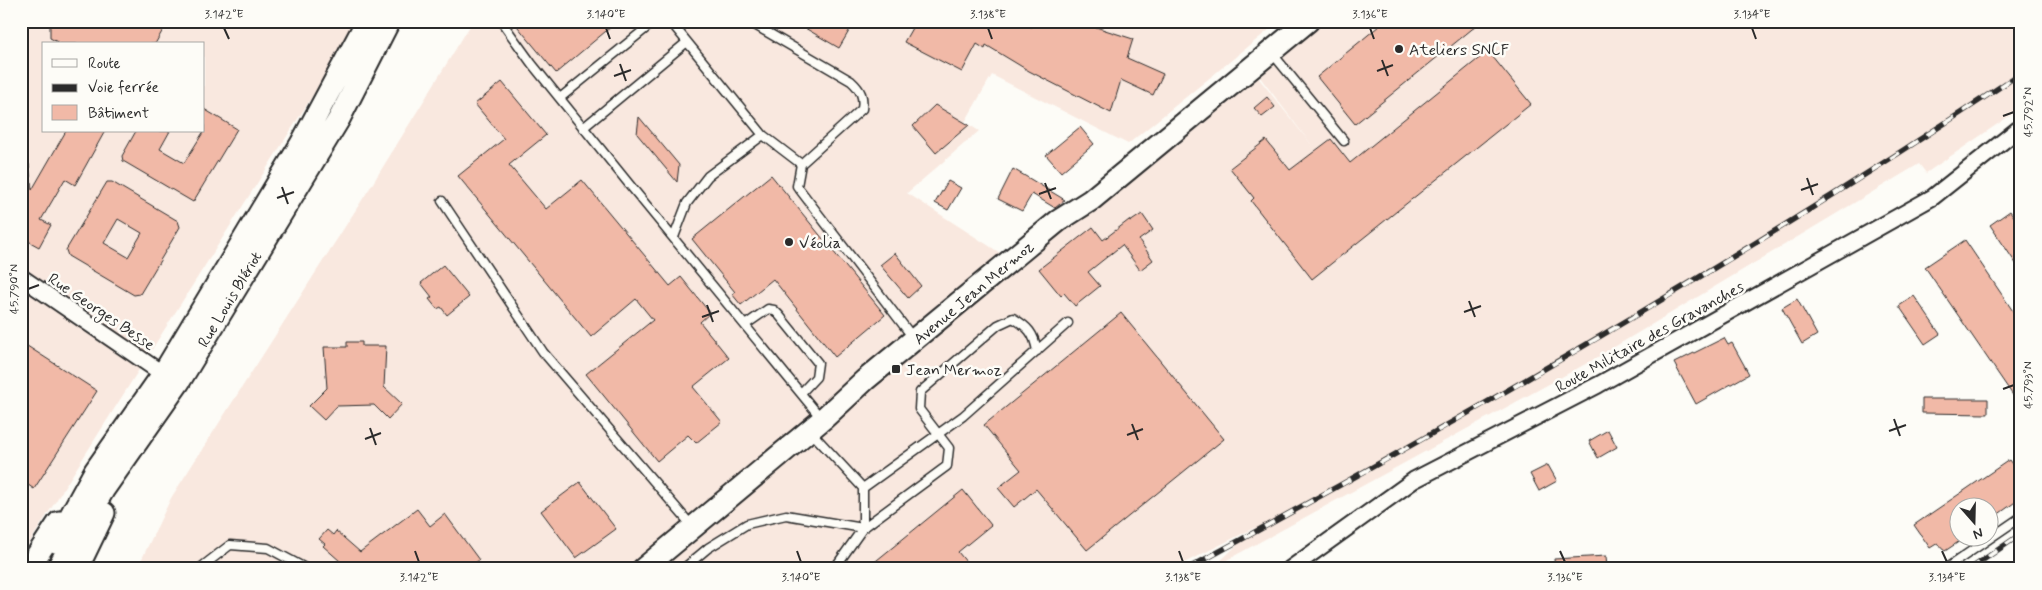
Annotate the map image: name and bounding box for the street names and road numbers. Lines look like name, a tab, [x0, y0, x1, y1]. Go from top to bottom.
street label: Avenue Jean Mermoz	[909, 236, 1039, 350]
street label: Rue Louis Blériot	[193, 248, 267, 352]
street label: Rue Georges Besse	[43, 269, 159, 357]
street label: Route Militaire des Gravanches	[1552, 277, 1748, 398]

